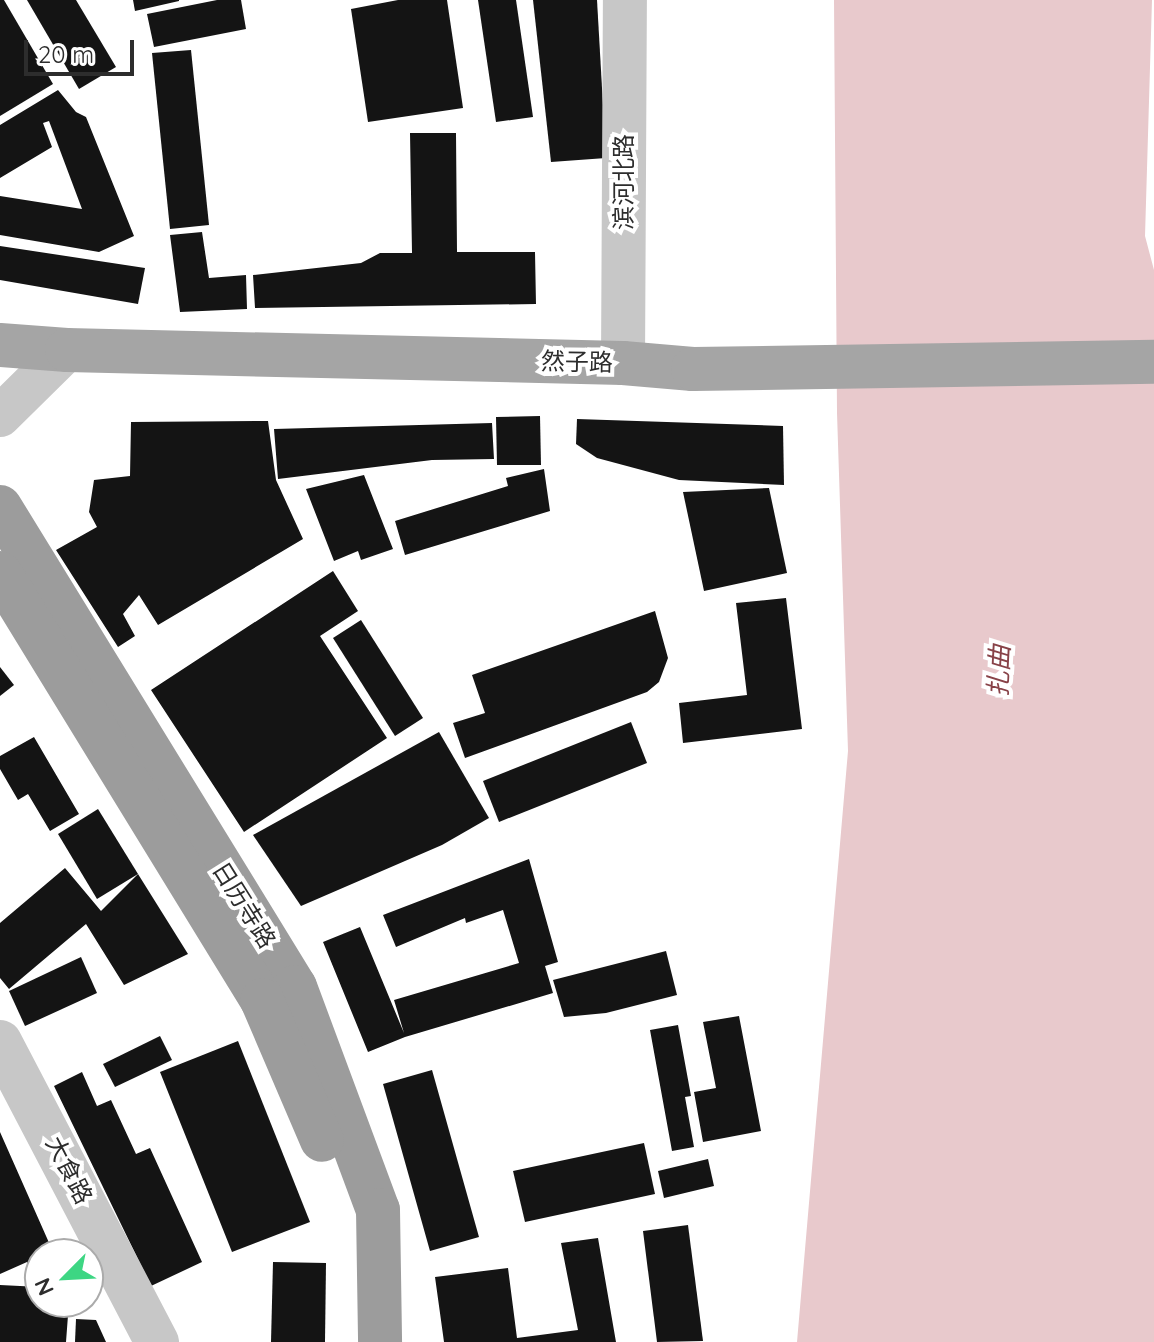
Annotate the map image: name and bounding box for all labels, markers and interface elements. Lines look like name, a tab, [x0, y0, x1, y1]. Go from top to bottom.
scale bar	[28, 24, 138, 74]
text: 20 m	[38, 39, 94, 69]
street label: 滨河北路	[610, 134, 638, 230]
street label: 然子路	[541, 347, 613, 377]
water label: 扎曲	[982, 644, 1016, 698]
street label: 日历寺路	[206, 857, 282, 953]
street label: 大食路	[40, 1131, 98, 1209]
north arrow	[24, 1238, 104, 1318]
text: N	[28, 1274, 60, 1300]

